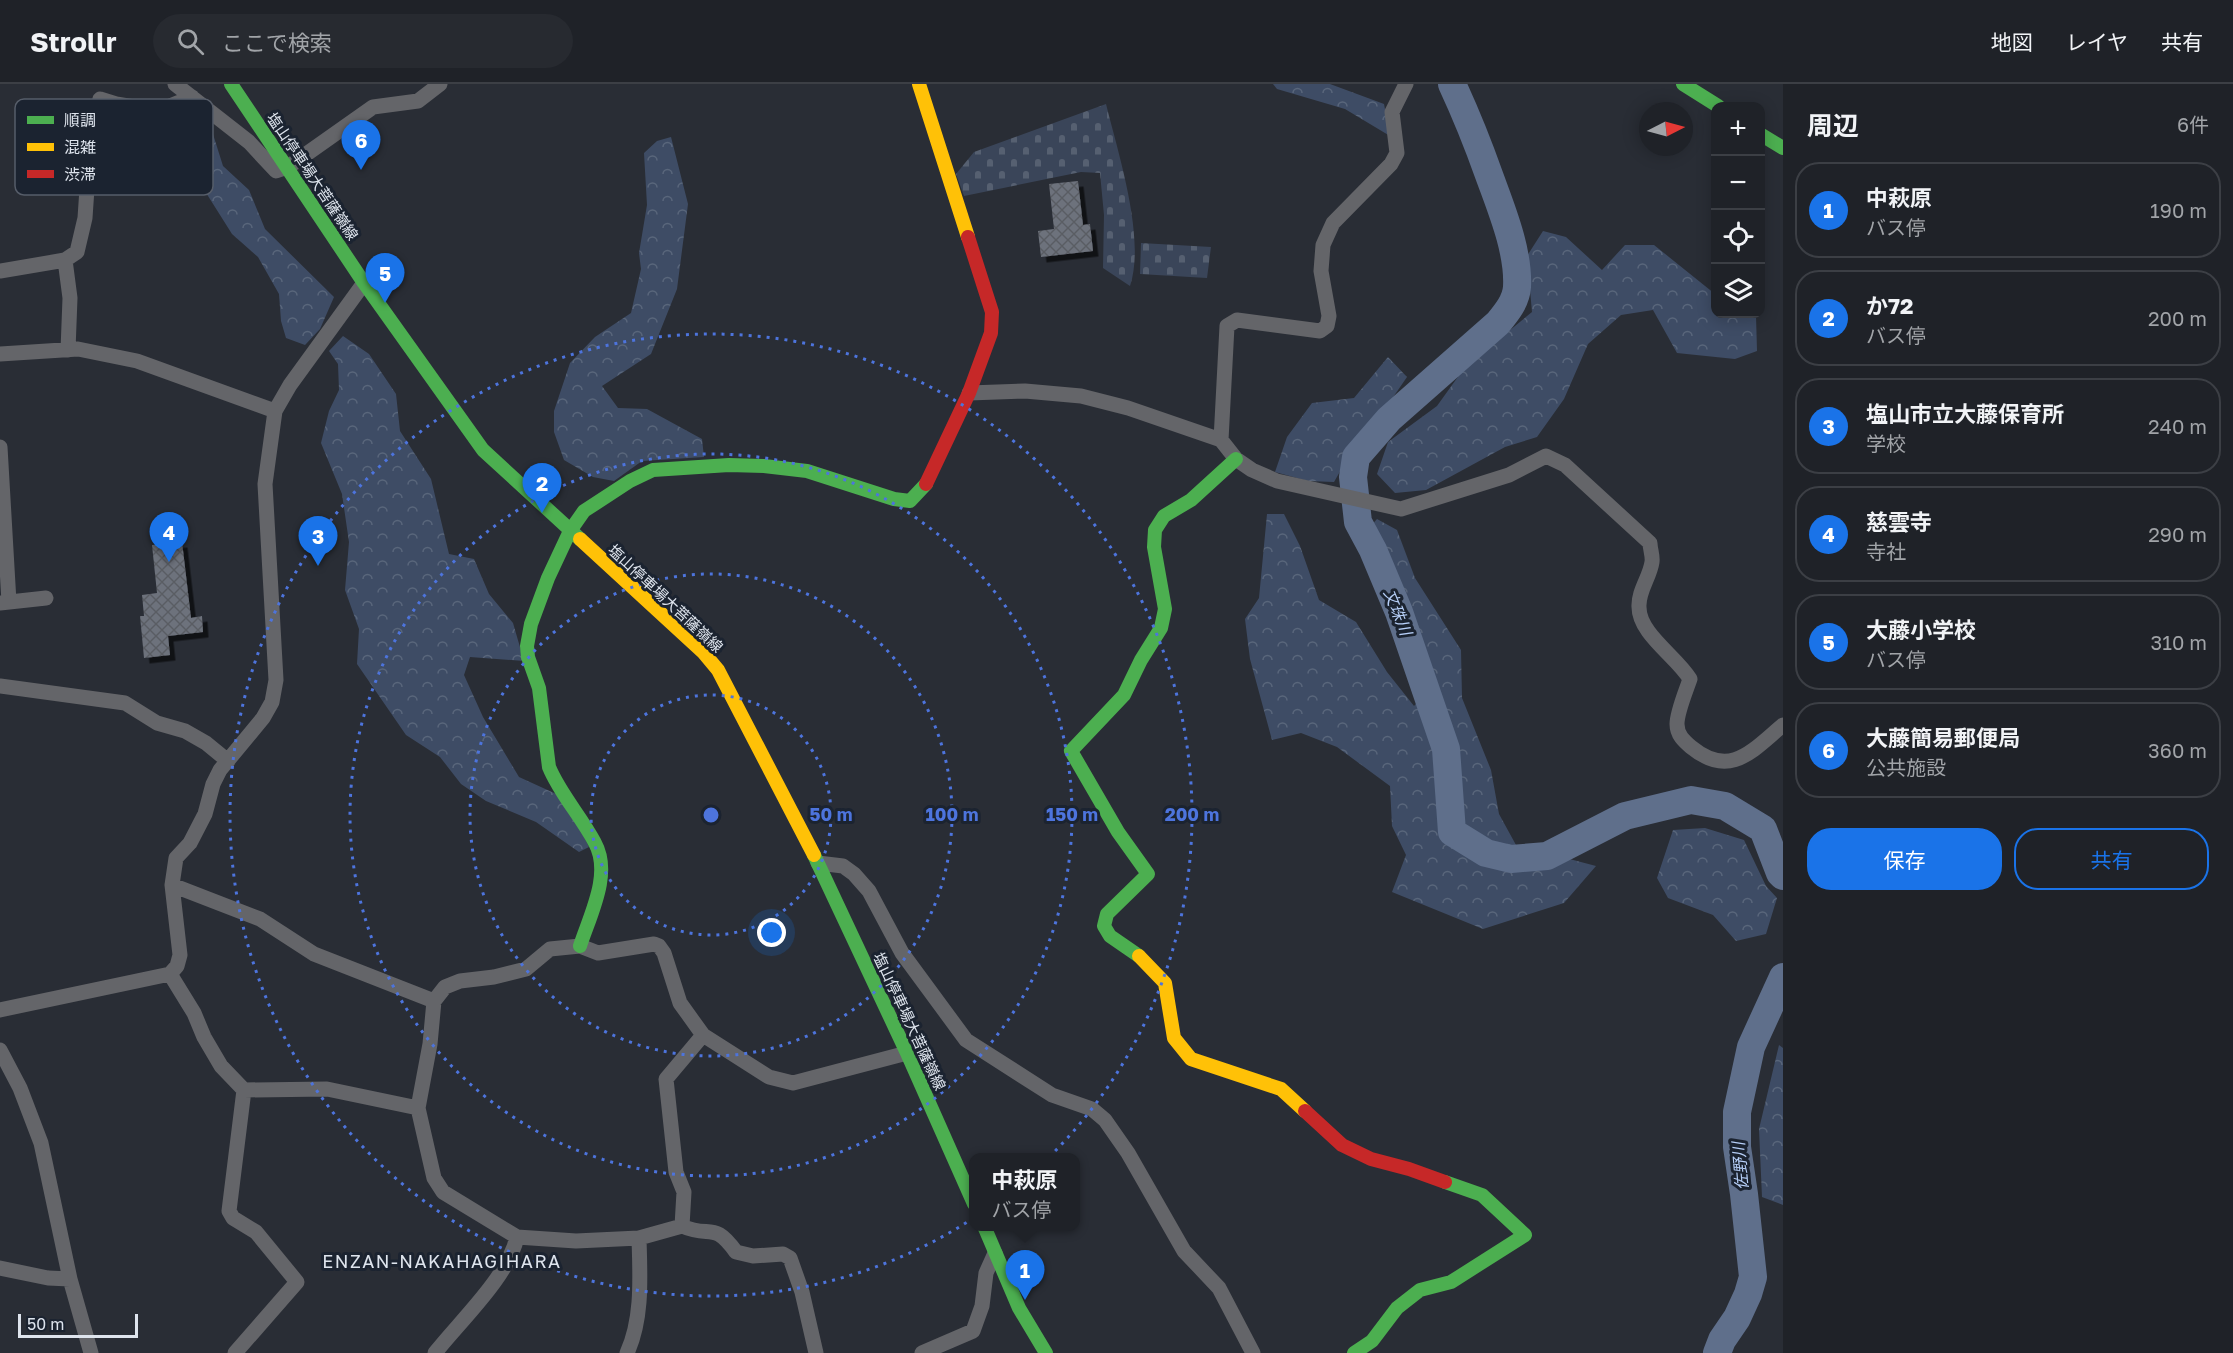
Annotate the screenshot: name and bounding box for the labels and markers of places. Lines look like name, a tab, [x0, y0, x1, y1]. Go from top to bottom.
pin: 6	[342, 120, 380, 170]
pin: 5	[366, 254, 404, 303]
pin: 2	[522, 464, 562, 513]
pin: 4	[150, 512, 188, 562]
pin: 3	[298, 516, 338, 566]
centre of rings	[701, 805, 721, 825]
pin: 1	[1006, 1250, 1044, 1300]

